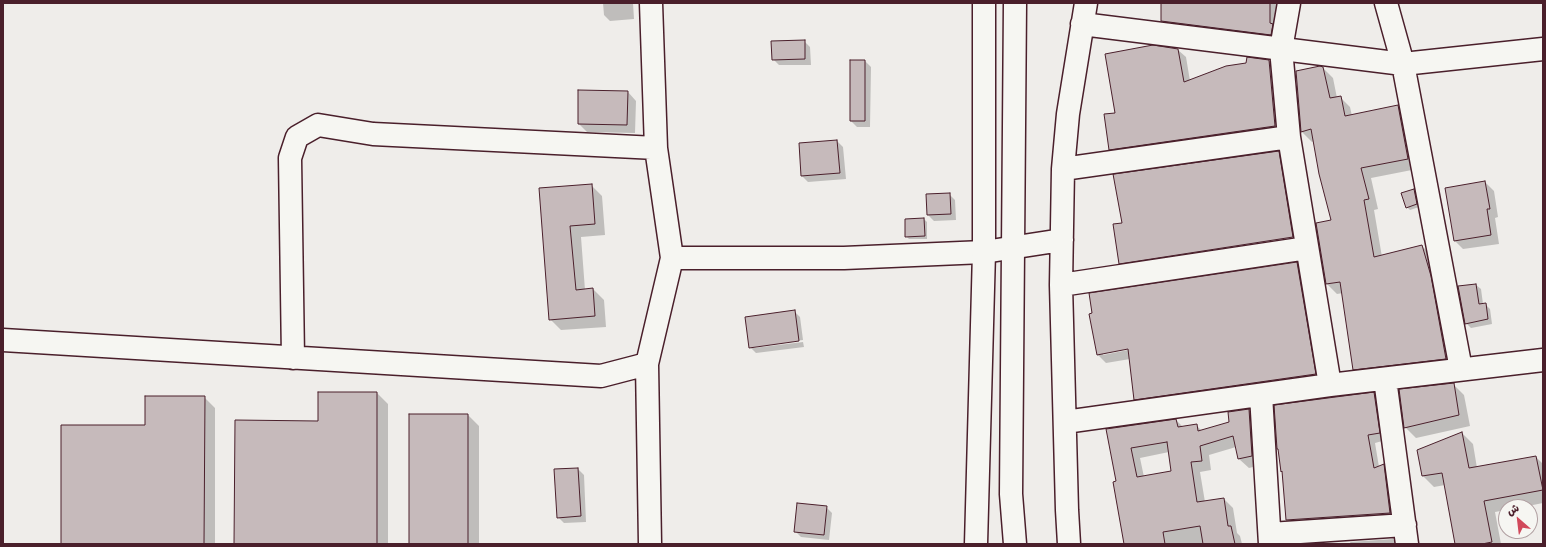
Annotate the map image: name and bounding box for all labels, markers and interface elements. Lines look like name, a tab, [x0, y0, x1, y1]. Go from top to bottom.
north arrow	[1498, 499, 1538, 539]
text: ش	[1504, 499, 1521, 518]

